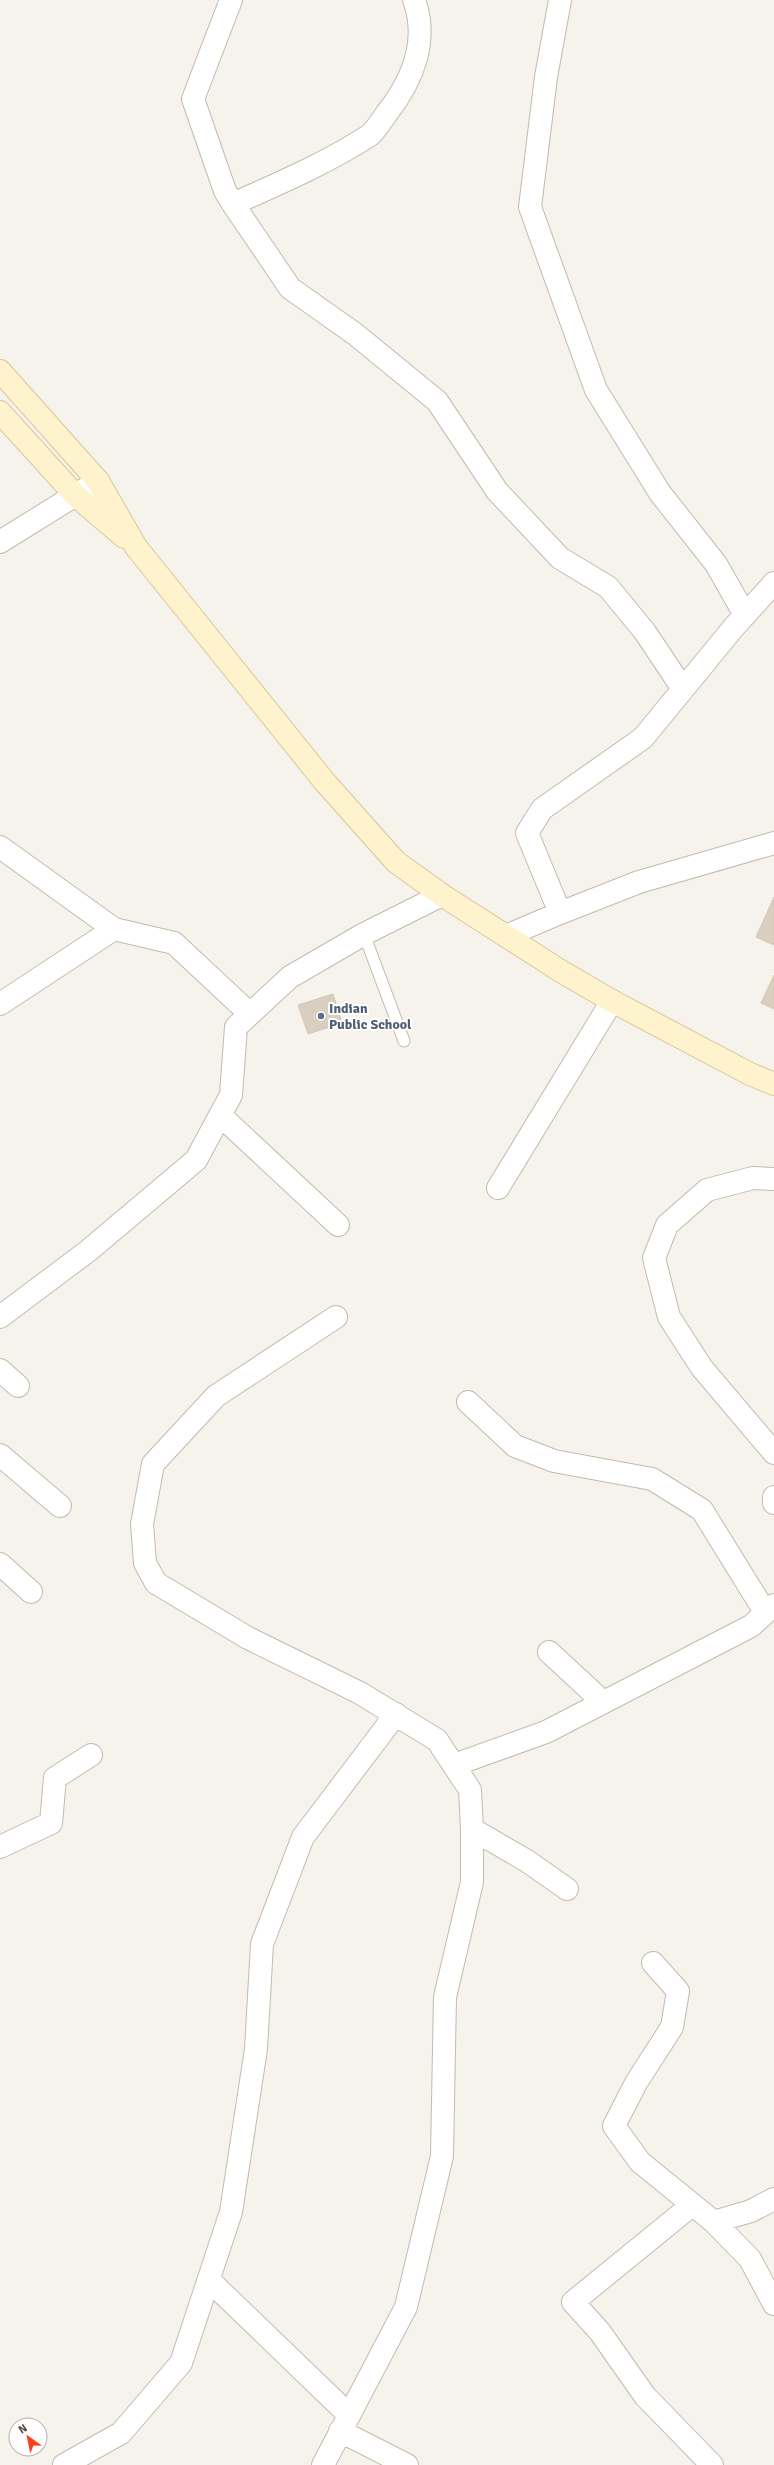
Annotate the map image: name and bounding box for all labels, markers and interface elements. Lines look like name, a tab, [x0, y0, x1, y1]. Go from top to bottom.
place label: Indian Public School	[329, 1000, 412, 1033]
marker: Indian Public School	[316, 1011, 326, 1021]
north arrow	[8, 2417, 48, 2457]
text: N	[16, 2421, 30, 2437]

